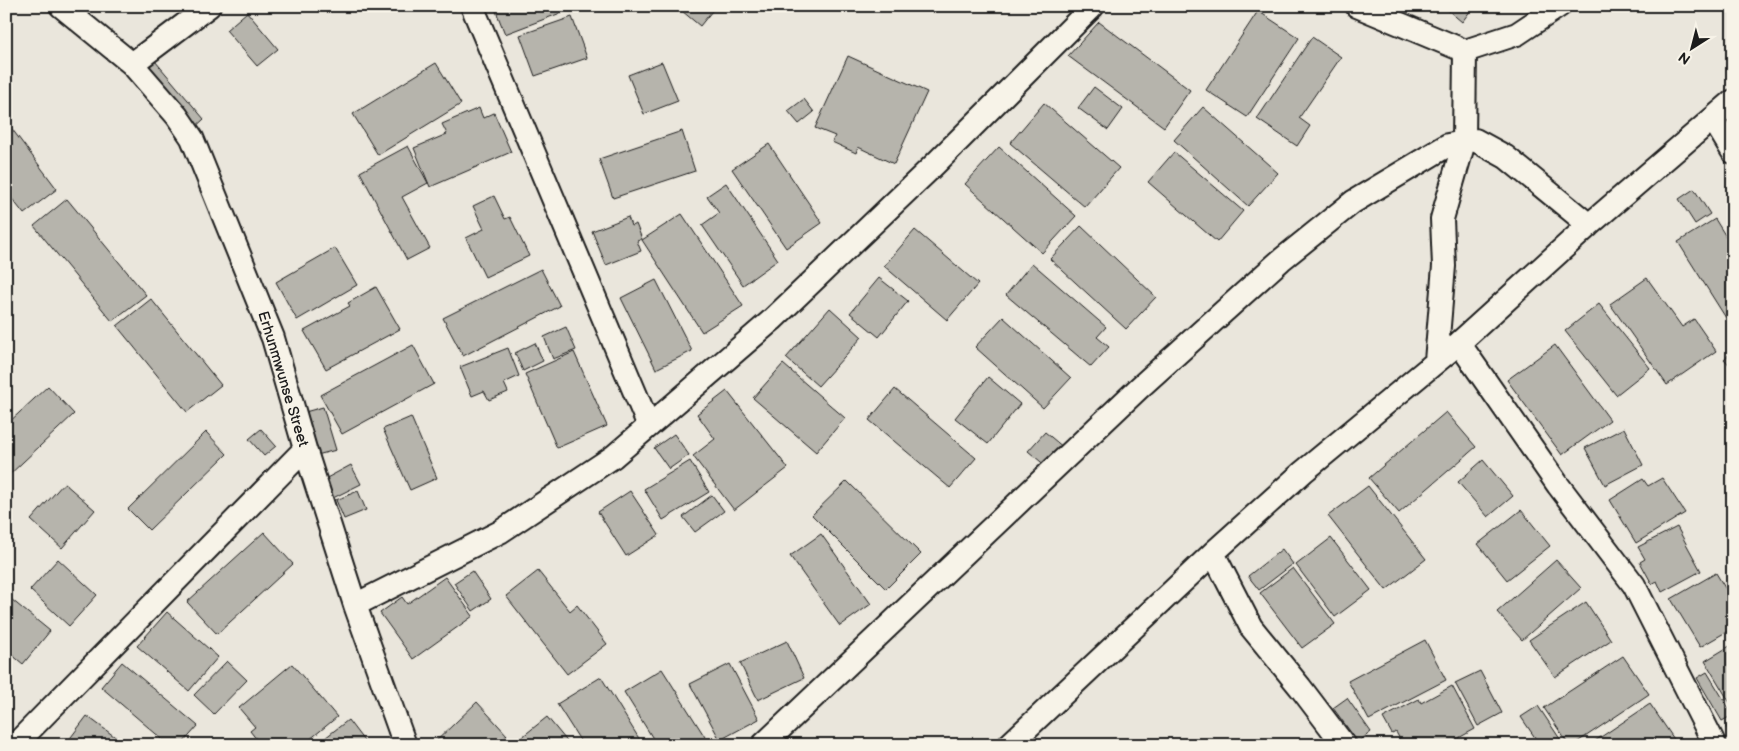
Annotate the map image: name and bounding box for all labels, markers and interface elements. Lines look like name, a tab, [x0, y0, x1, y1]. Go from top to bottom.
north arrow	[1666, 22, 1716, 72]
text: N	[1675, 48, 1694, 68]
street label: Erhunmwunse Street	[253, 309, 313, 449]

